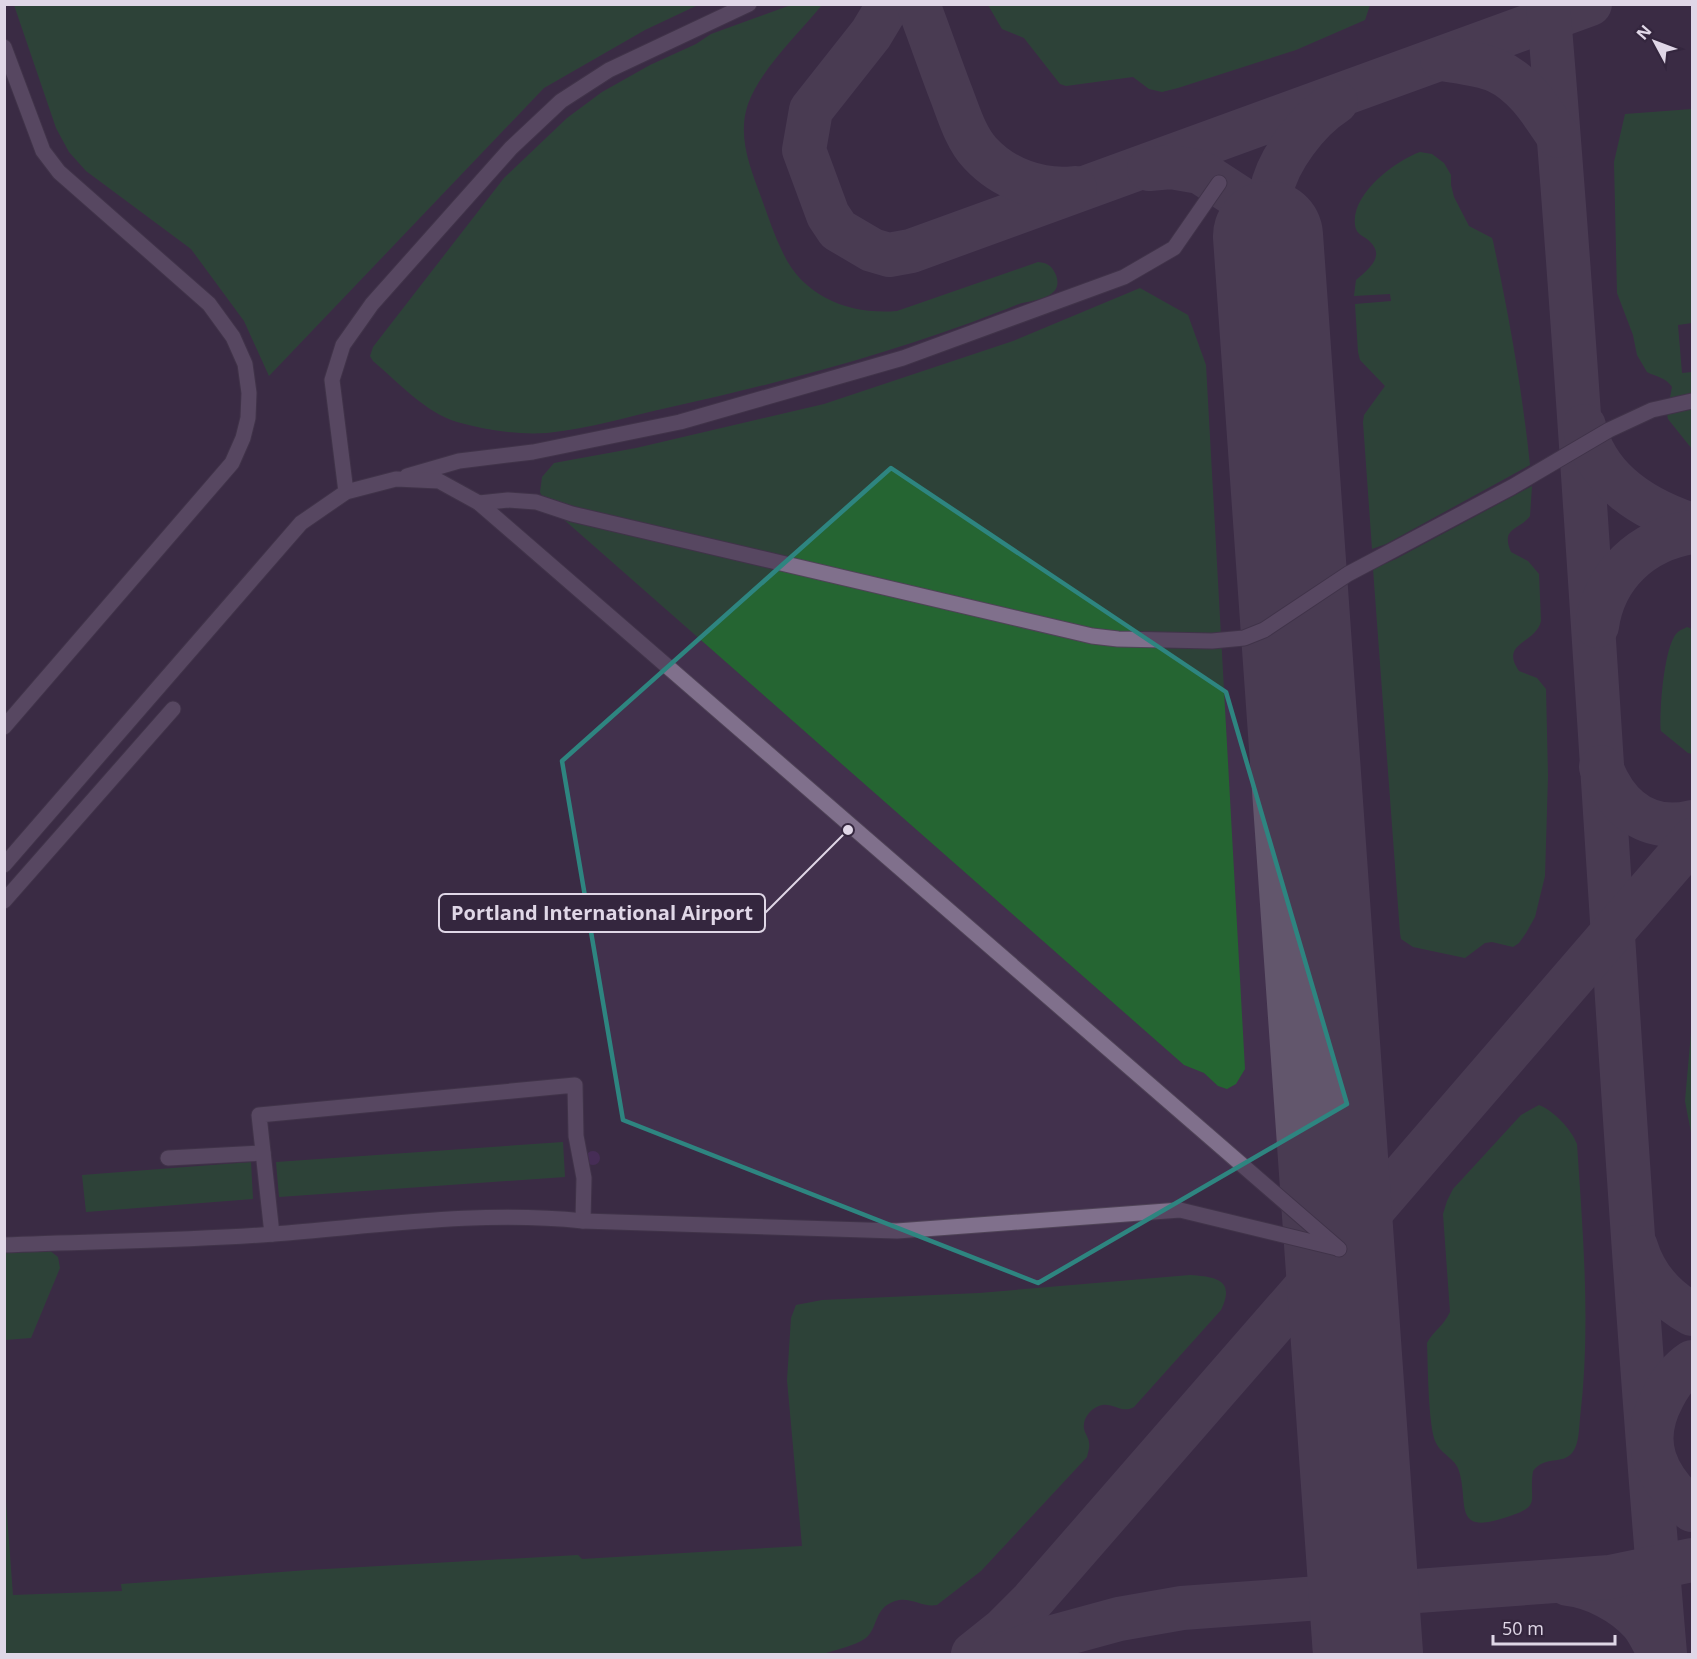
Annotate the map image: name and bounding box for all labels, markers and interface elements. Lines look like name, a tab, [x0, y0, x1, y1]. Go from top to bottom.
north arrow	[1625, 12, 1685, 72]
text: N	[1631, 20, 1656, 44]
callout: Portland International Airport	[439, 894, 765, 932]
text: Portland International Airport	[451, 899, 753, 926]
scale bar	[1493, 1608, 1614, 1646]
text: 50 m	[1502, 1616, 1544, 1640]

